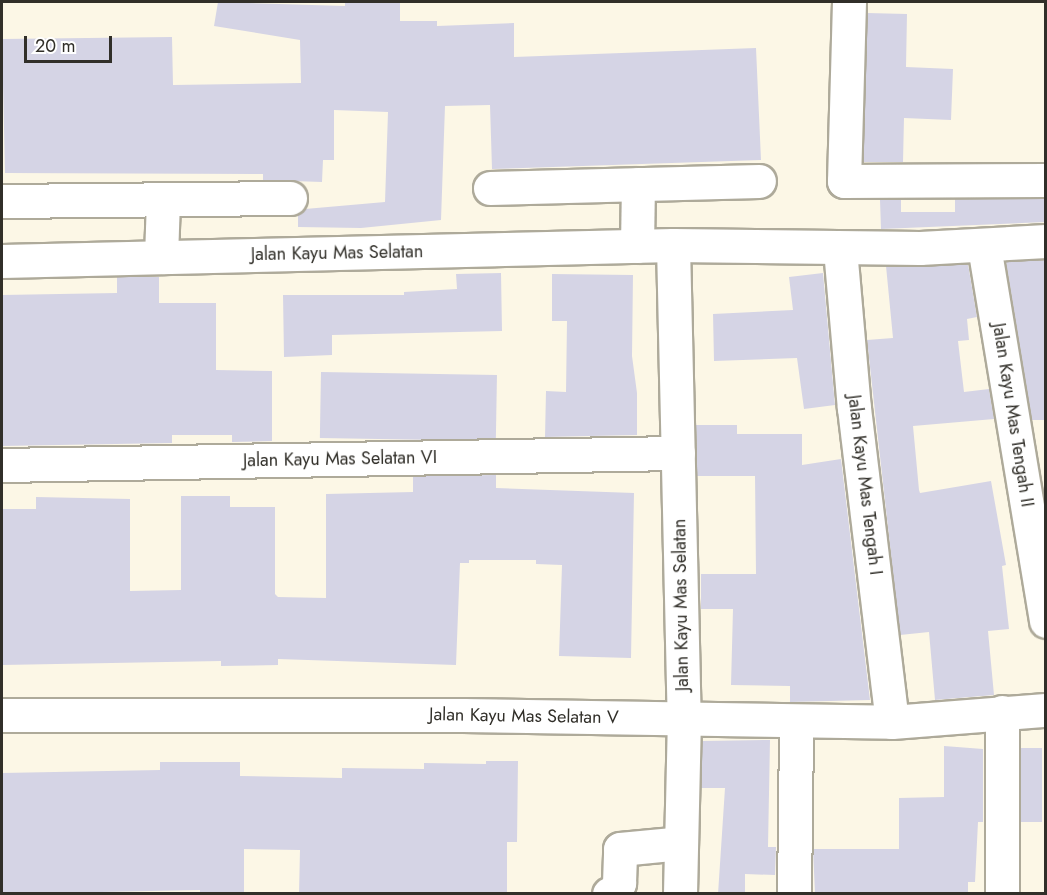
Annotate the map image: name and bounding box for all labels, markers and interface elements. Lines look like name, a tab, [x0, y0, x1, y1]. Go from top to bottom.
scale bar	[27, 24, 116, 62]
text: 20 m	[35, 33, 75, 59]
street label: Jalan Kayu Mas Selatan	[251, 241, 423, 265]
street label: Jalan Kayu Mas Tengah II	[988, 322, 1038, 508]
street label: Jalan Kayu Mas Tengah I	[843, 394, 887, 576]
street label: Jalan Kayu Mas Selatan VI	[243, 447, 437, 471]
street label: Jalan Kayu Mas Selatan	[669, 519, 693, 691]
street label: Jalan Kayu Mas Selatan V	[429, 704, 619, 728]

